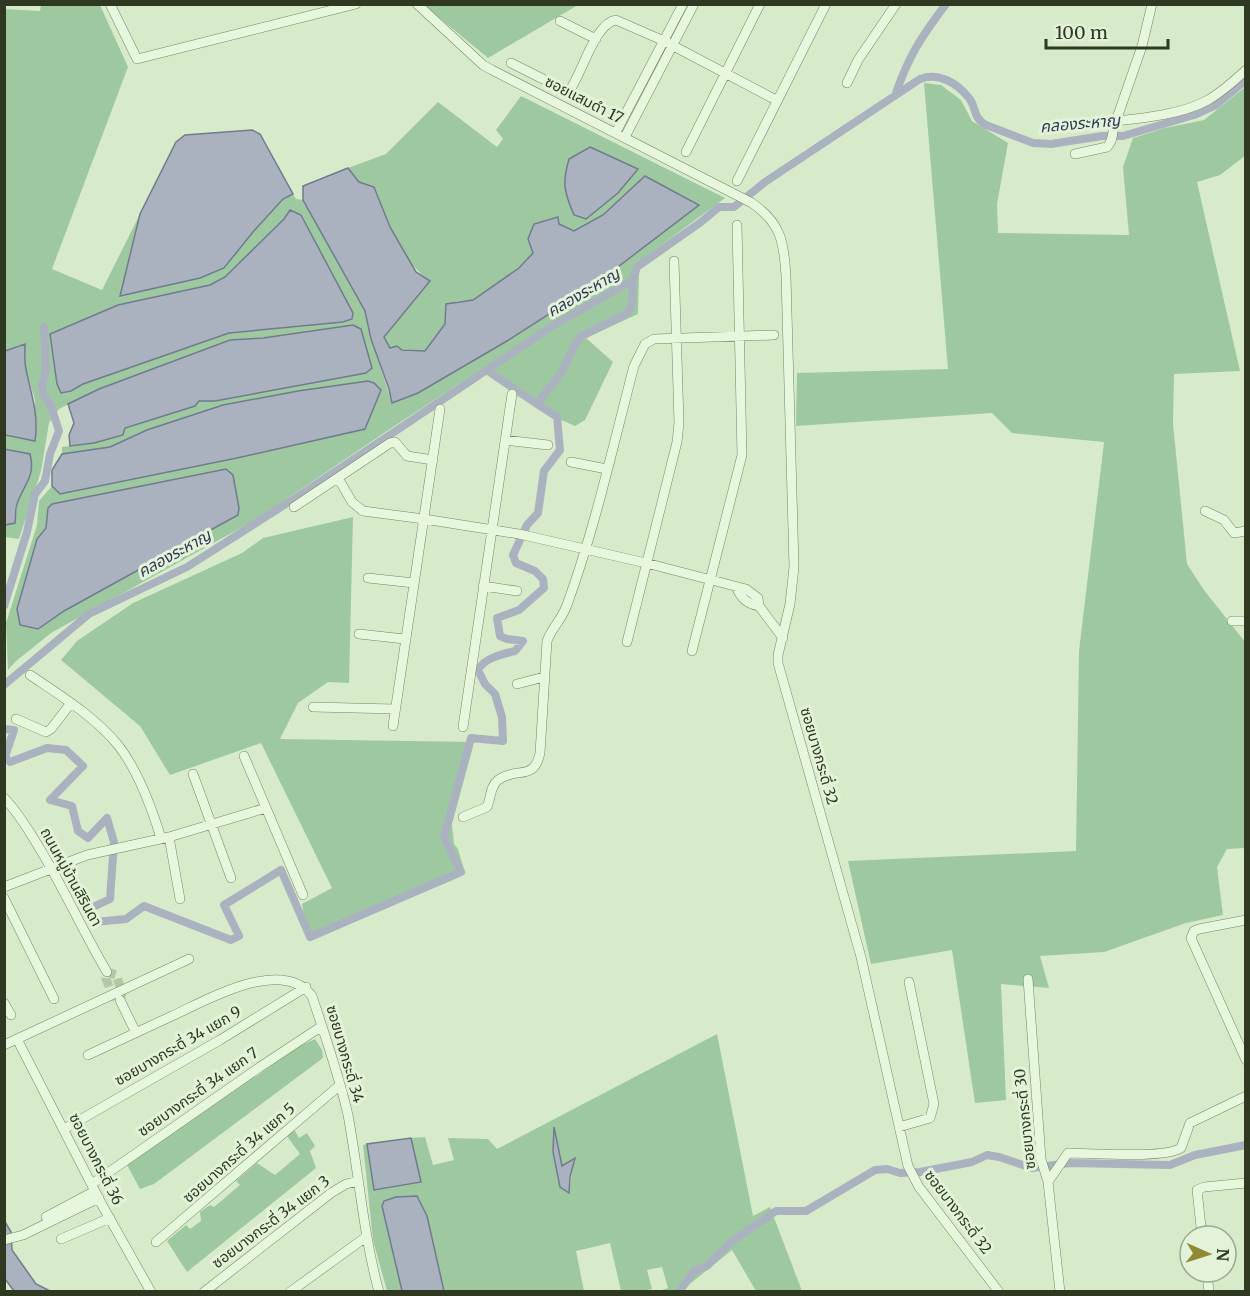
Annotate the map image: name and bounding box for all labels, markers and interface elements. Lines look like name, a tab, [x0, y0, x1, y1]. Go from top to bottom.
scale bar	[1046, 12, 1168, 50]
text: 100 m	[1055, 21, 1108, 44]
street label: ซอยแสมดำ 17	[542, 72, 627, 128]
water label: คลองระหาญ	[1039, 109, 1122, 136]
water label: คลองระหาญ	[543, 263, 624, 321]
water label: คลองระหาญ	[134, 524, 215, 581]
street label: ซอยบางกระดี่ 32	[797, 705, 843, 807]
street label: ถนนหมู่บ้านสิรินดา	[36, 824, 106, 930]
street label: ซอยบางกระดี่ 34 แยก 9	[111, 1001, 244, 1090]
street label: ซอยบางกระดี่ 34	[322, 1002, 369, 1105]
street label: ซอยบางกระดี่ 34 แยก 7	[133, 1042, 262, 1140]
street label: ซอยบางกระดี่ 30	[1009, 1068, 1039, 1171]
street label: ซอยบางกระดี่ 34 แยก 5	[178, 1098, 299, 1207]
street label: ซอยบางกระดี่ 36	[65, 1109, 129, 1208]
street label: ซอยบางกระดี่ 32	[921, 1165, 997, 1258]
street label: ซอยบางกระดี่ 34 แยก 3	[207, 1170, 333, 1272]
north arrow	[1178, 1224, 1238, 1284]
text: N	[1213, 1248, 1233, 1262]

